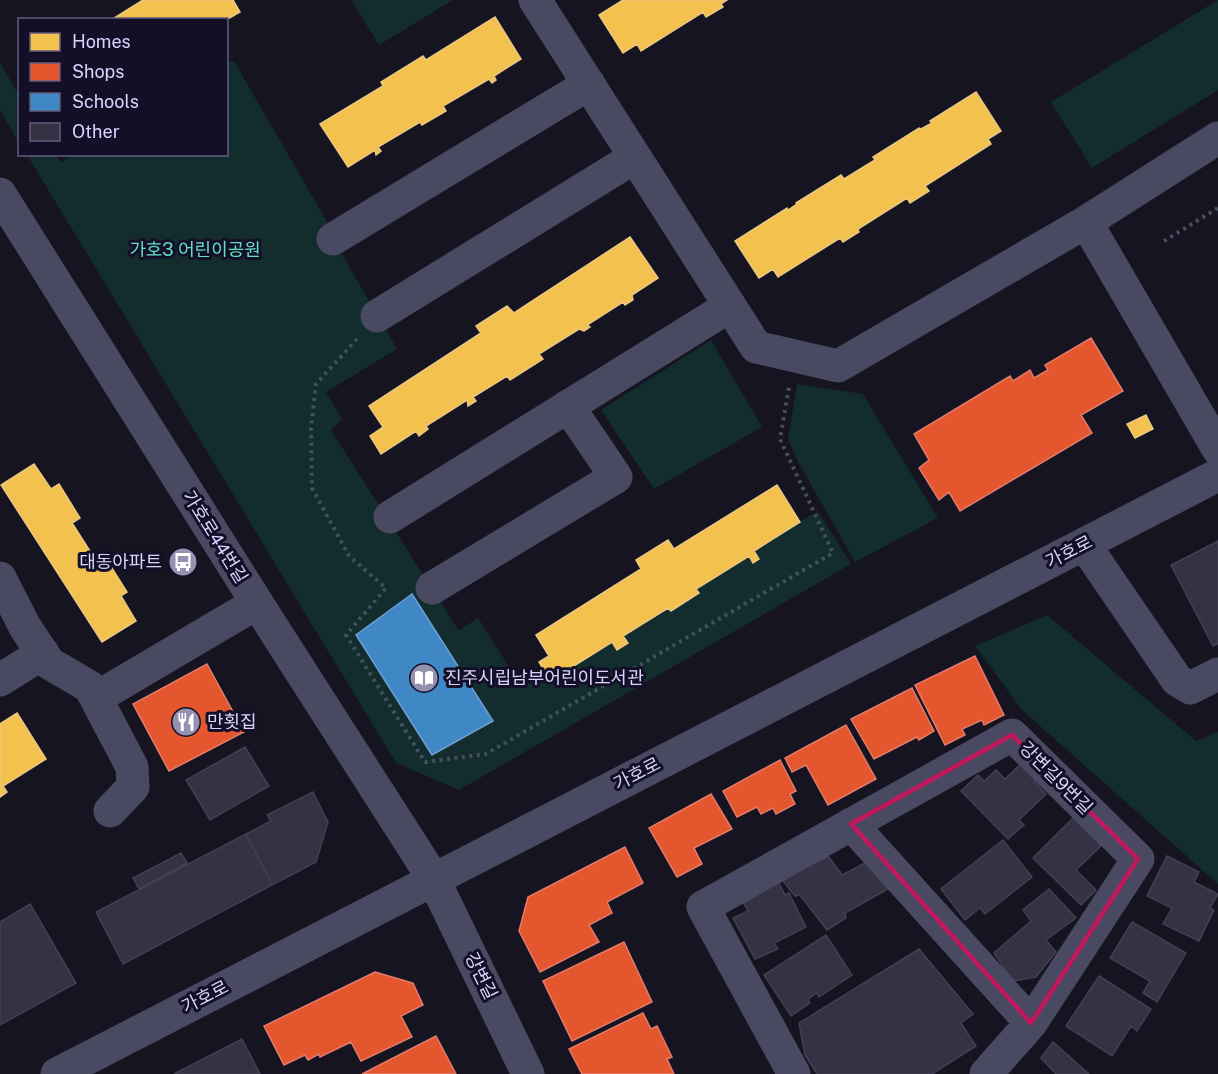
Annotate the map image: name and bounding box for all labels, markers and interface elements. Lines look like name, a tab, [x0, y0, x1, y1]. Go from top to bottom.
legend	[18, 18, 228, 156]
text: Homes	[72, 31, 131, 52]
text: Shops	[72, 61, 124, 82]
text: Schools	[72, 91, 139, 112]
text: Other	[72, 121, 120, 142]
park label: 가호3 어린이공원	[129, 239, 261, 260]
street label: 가호로44번길	[179, 486, 252, 587]
street label: 가호로	[1042, 531, 1096, 572]
bus stop icon: 대동아파트	[167, 546, 199, 578]
place label: 대동아파트	[79, 551, 162, 572]
library icon: 진주시립남부어린이도서관	[408, 662, 440, 694]
place label: 진주시립남부어린이도서관	[445, 667, 644, 688]
restaurant icon: 만횟집	[170, 706, 202, 738]
place label: 만횟집	[207, 711, 257, 732]
street label: 강변길9번길	[1016, 737, 1097, 818]
street label: 가호로	[610, 753, 664, 794]
street label: 강변길	[461, 949, 502, 1003]
street label: 가호로	[178, 976, 232, 1017]

